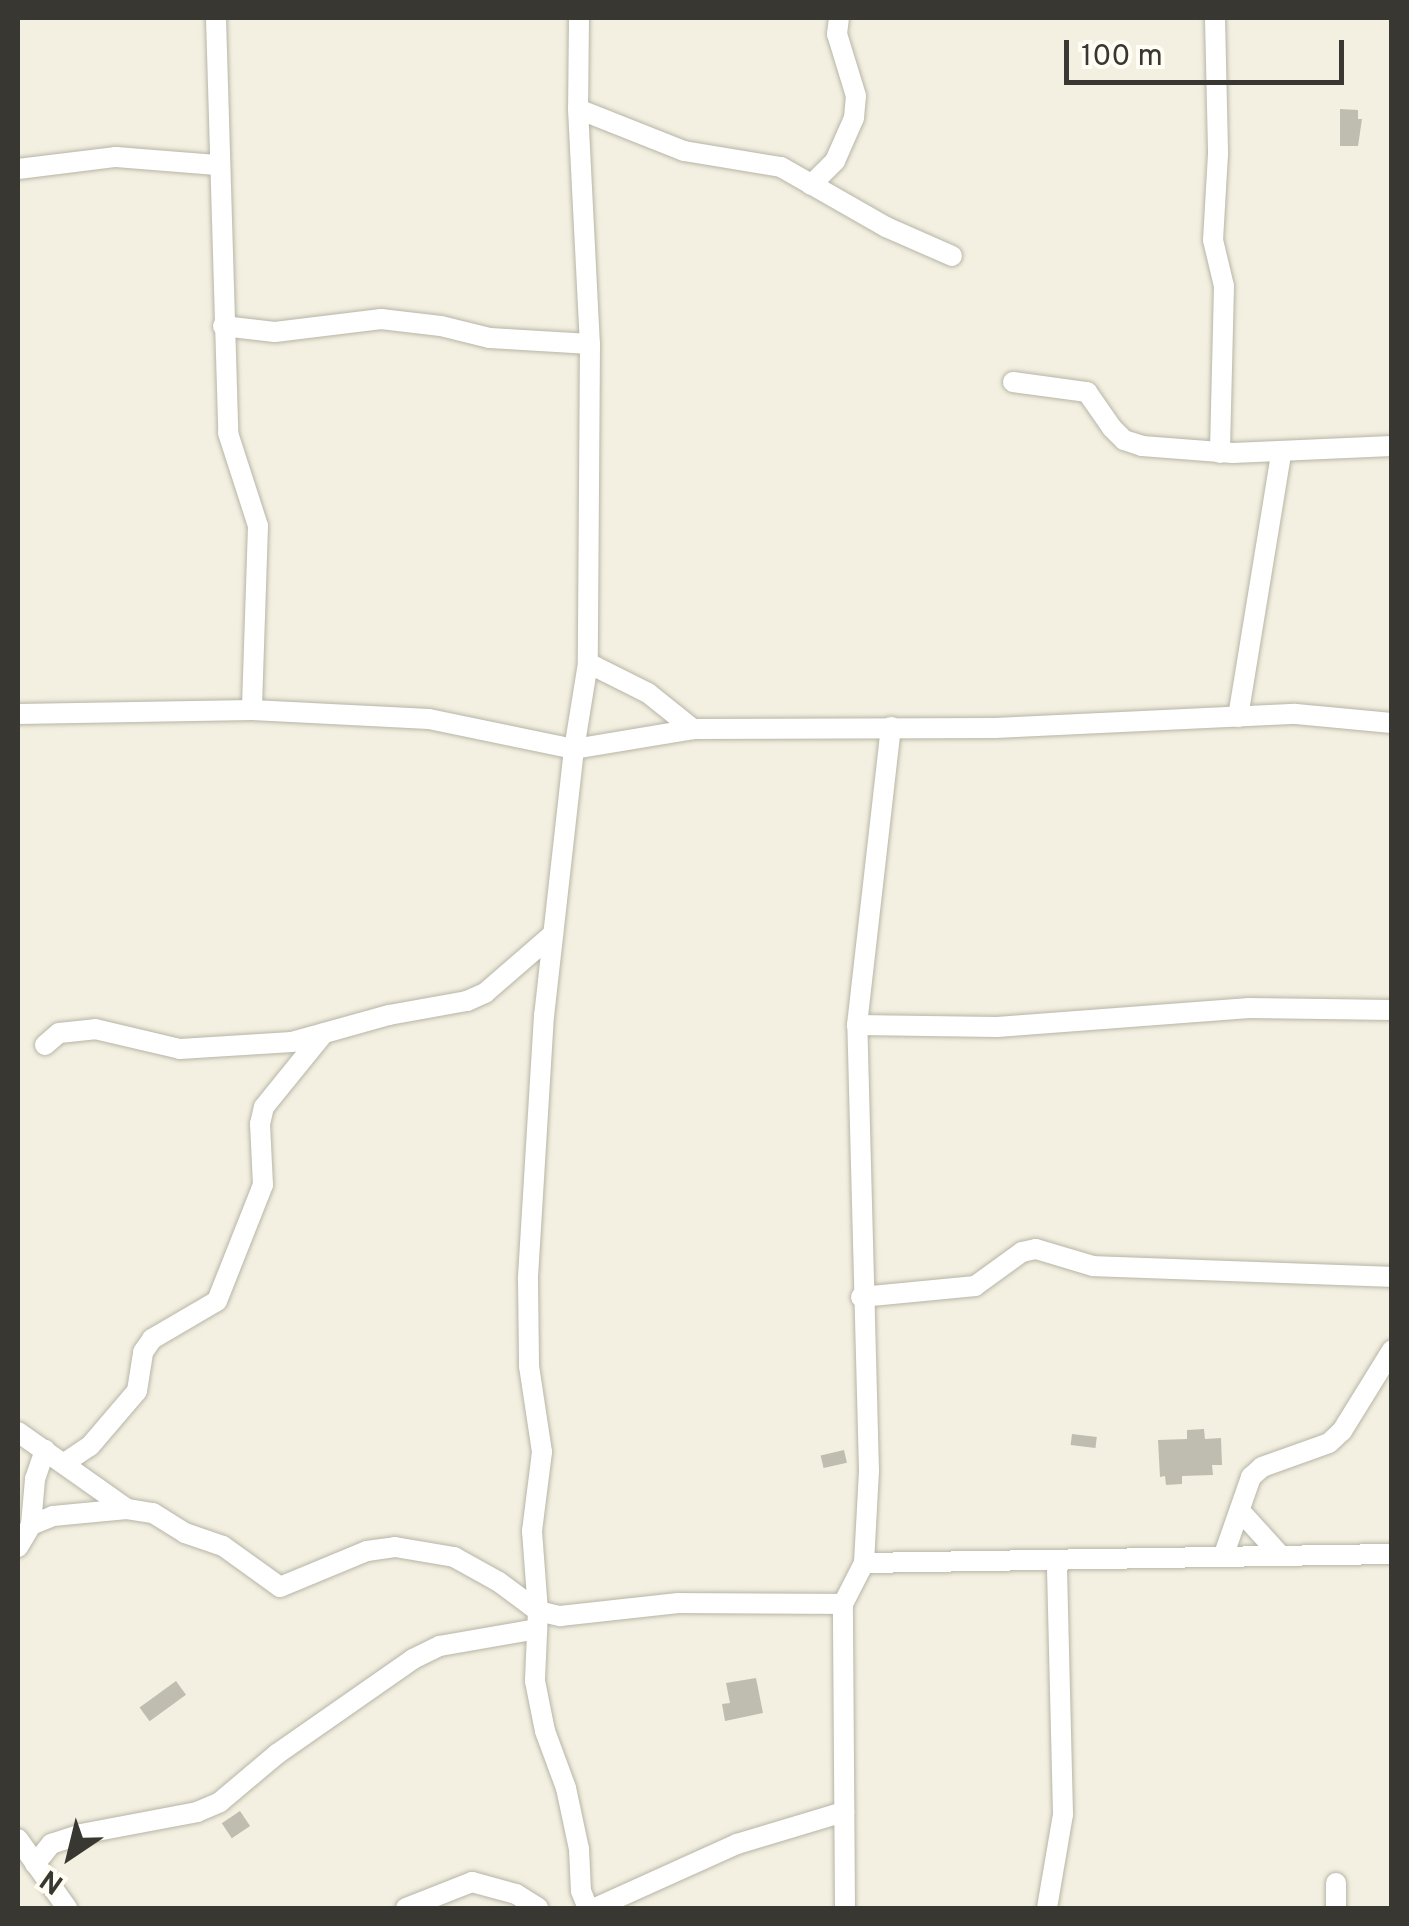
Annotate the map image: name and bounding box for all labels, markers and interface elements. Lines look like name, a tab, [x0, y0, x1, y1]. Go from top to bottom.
scale bar	[1069, 20, 1349, 82]
text: 100 m	[1081, 39, 1163, 76]
north arrow	[20, 1806, 120, 1906]
text: N	[34, 1860, 71, 1901]

